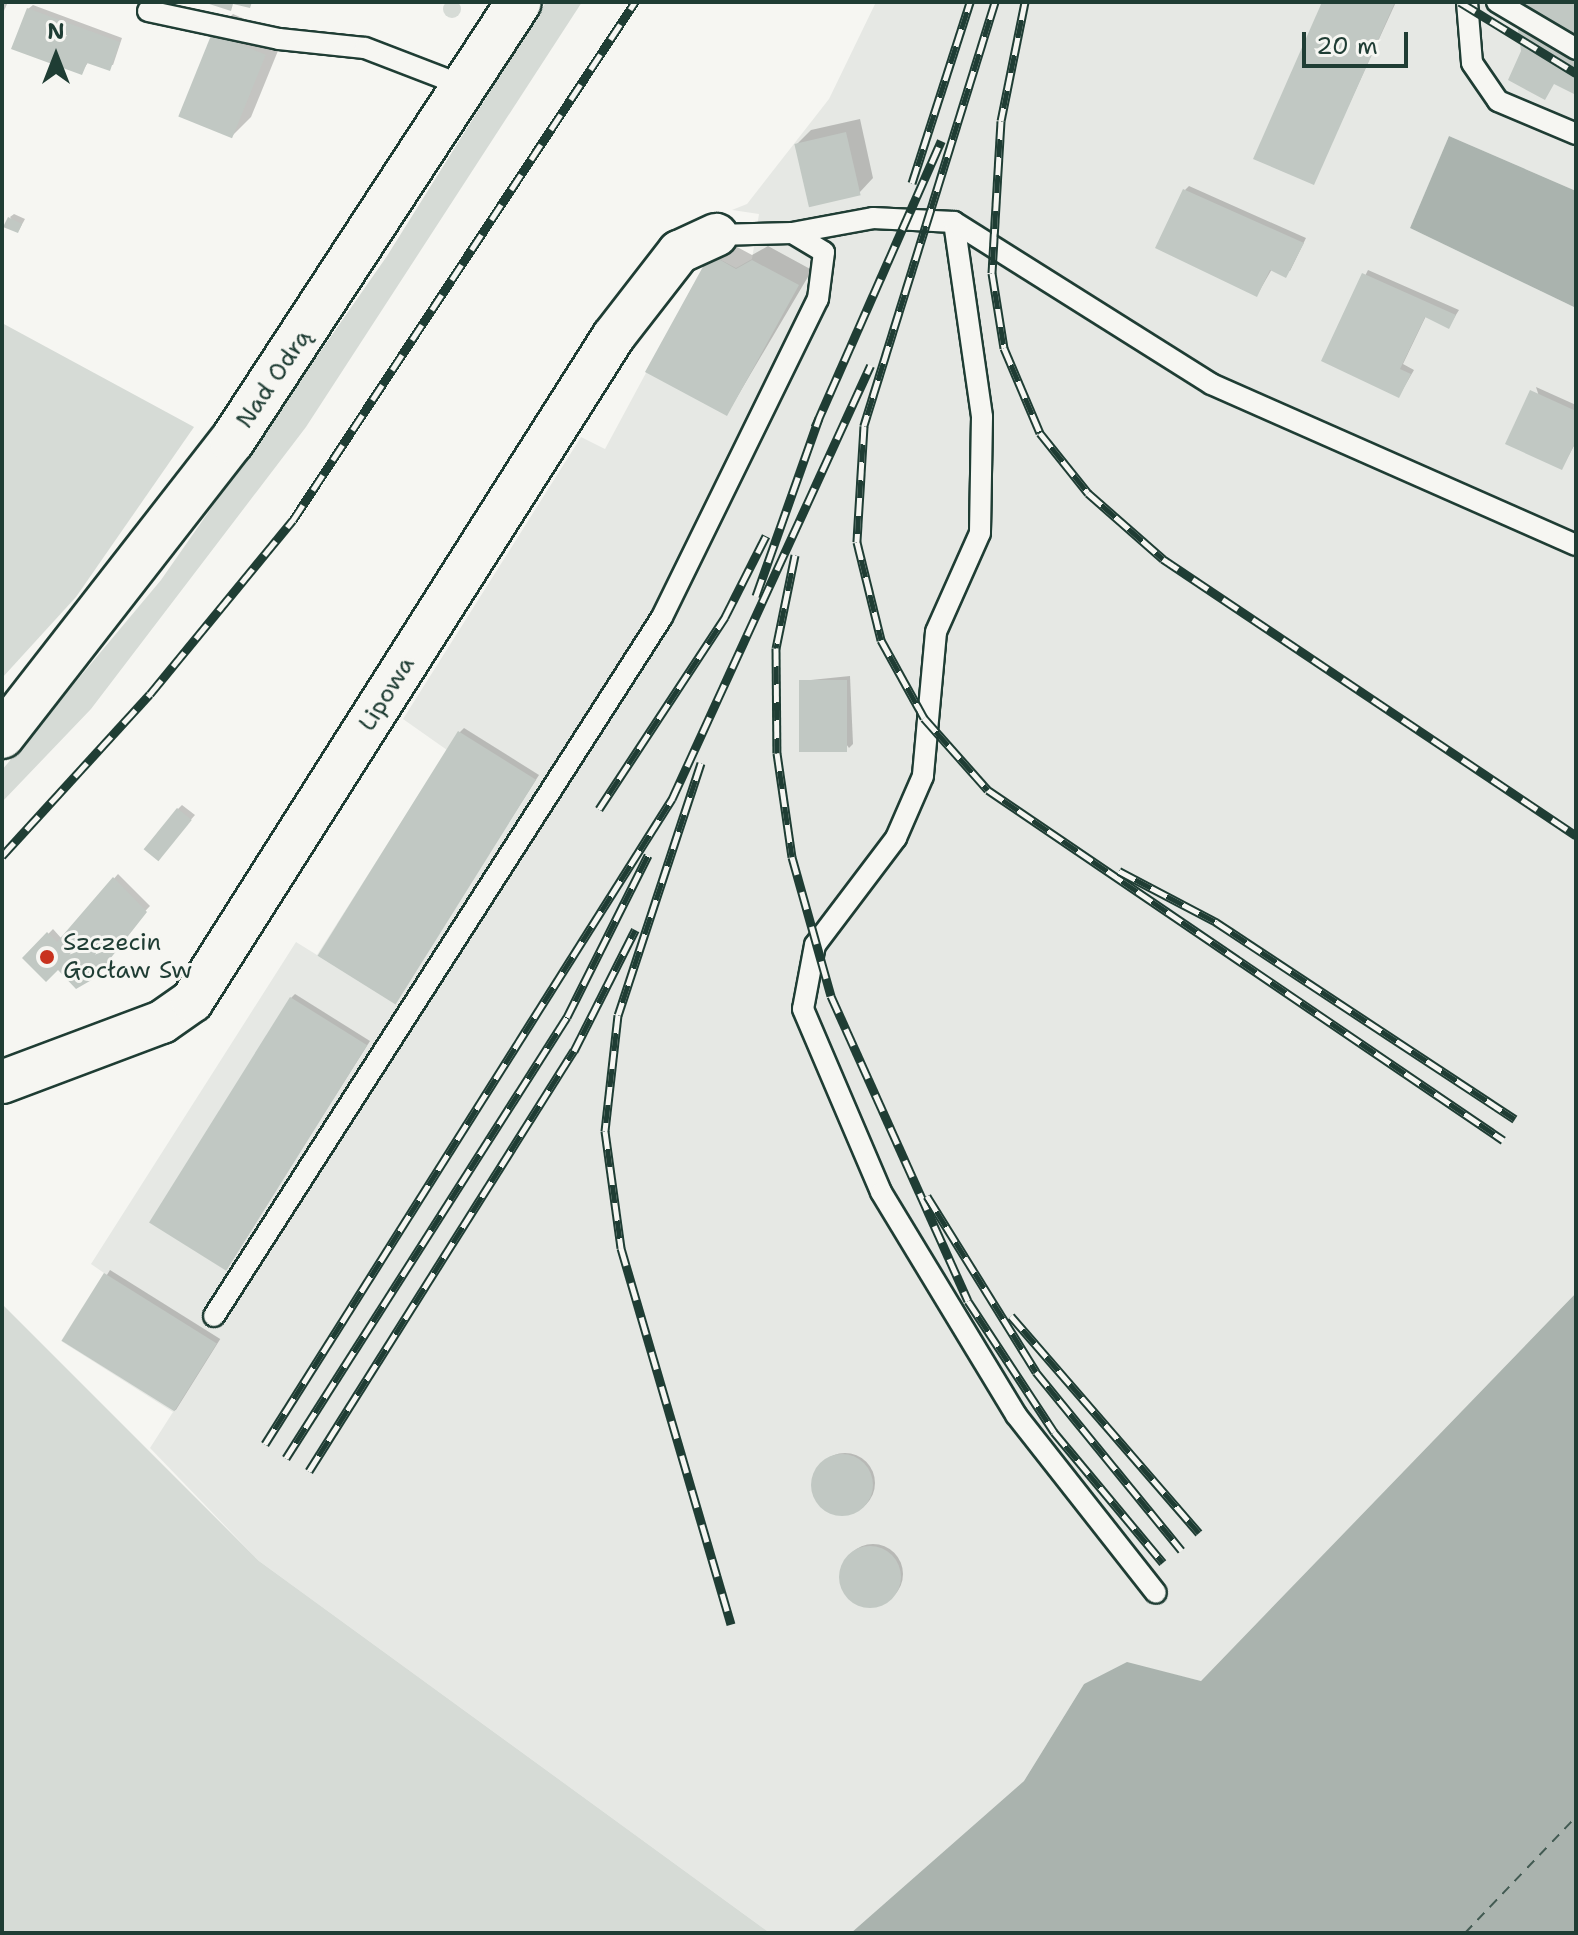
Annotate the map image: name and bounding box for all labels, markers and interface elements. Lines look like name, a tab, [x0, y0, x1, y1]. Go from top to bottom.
north arrow	[16, 16, 96, 96]
scale bar	[1306, 16, 1412, 66]
text: N	[47, 17, 65, 46]
text: 20 m	[1316, 30, 1378, 62]
street label: Nad Odrą	[230, 324, 318, 434]
street label: Lipowa	[353, 651, 421, 737]
place label: Szczecin Gocław Sw	[63, 929, 192, 985]
marker: Szczecin Gocław Sw	[38, 948, 56, 966]

